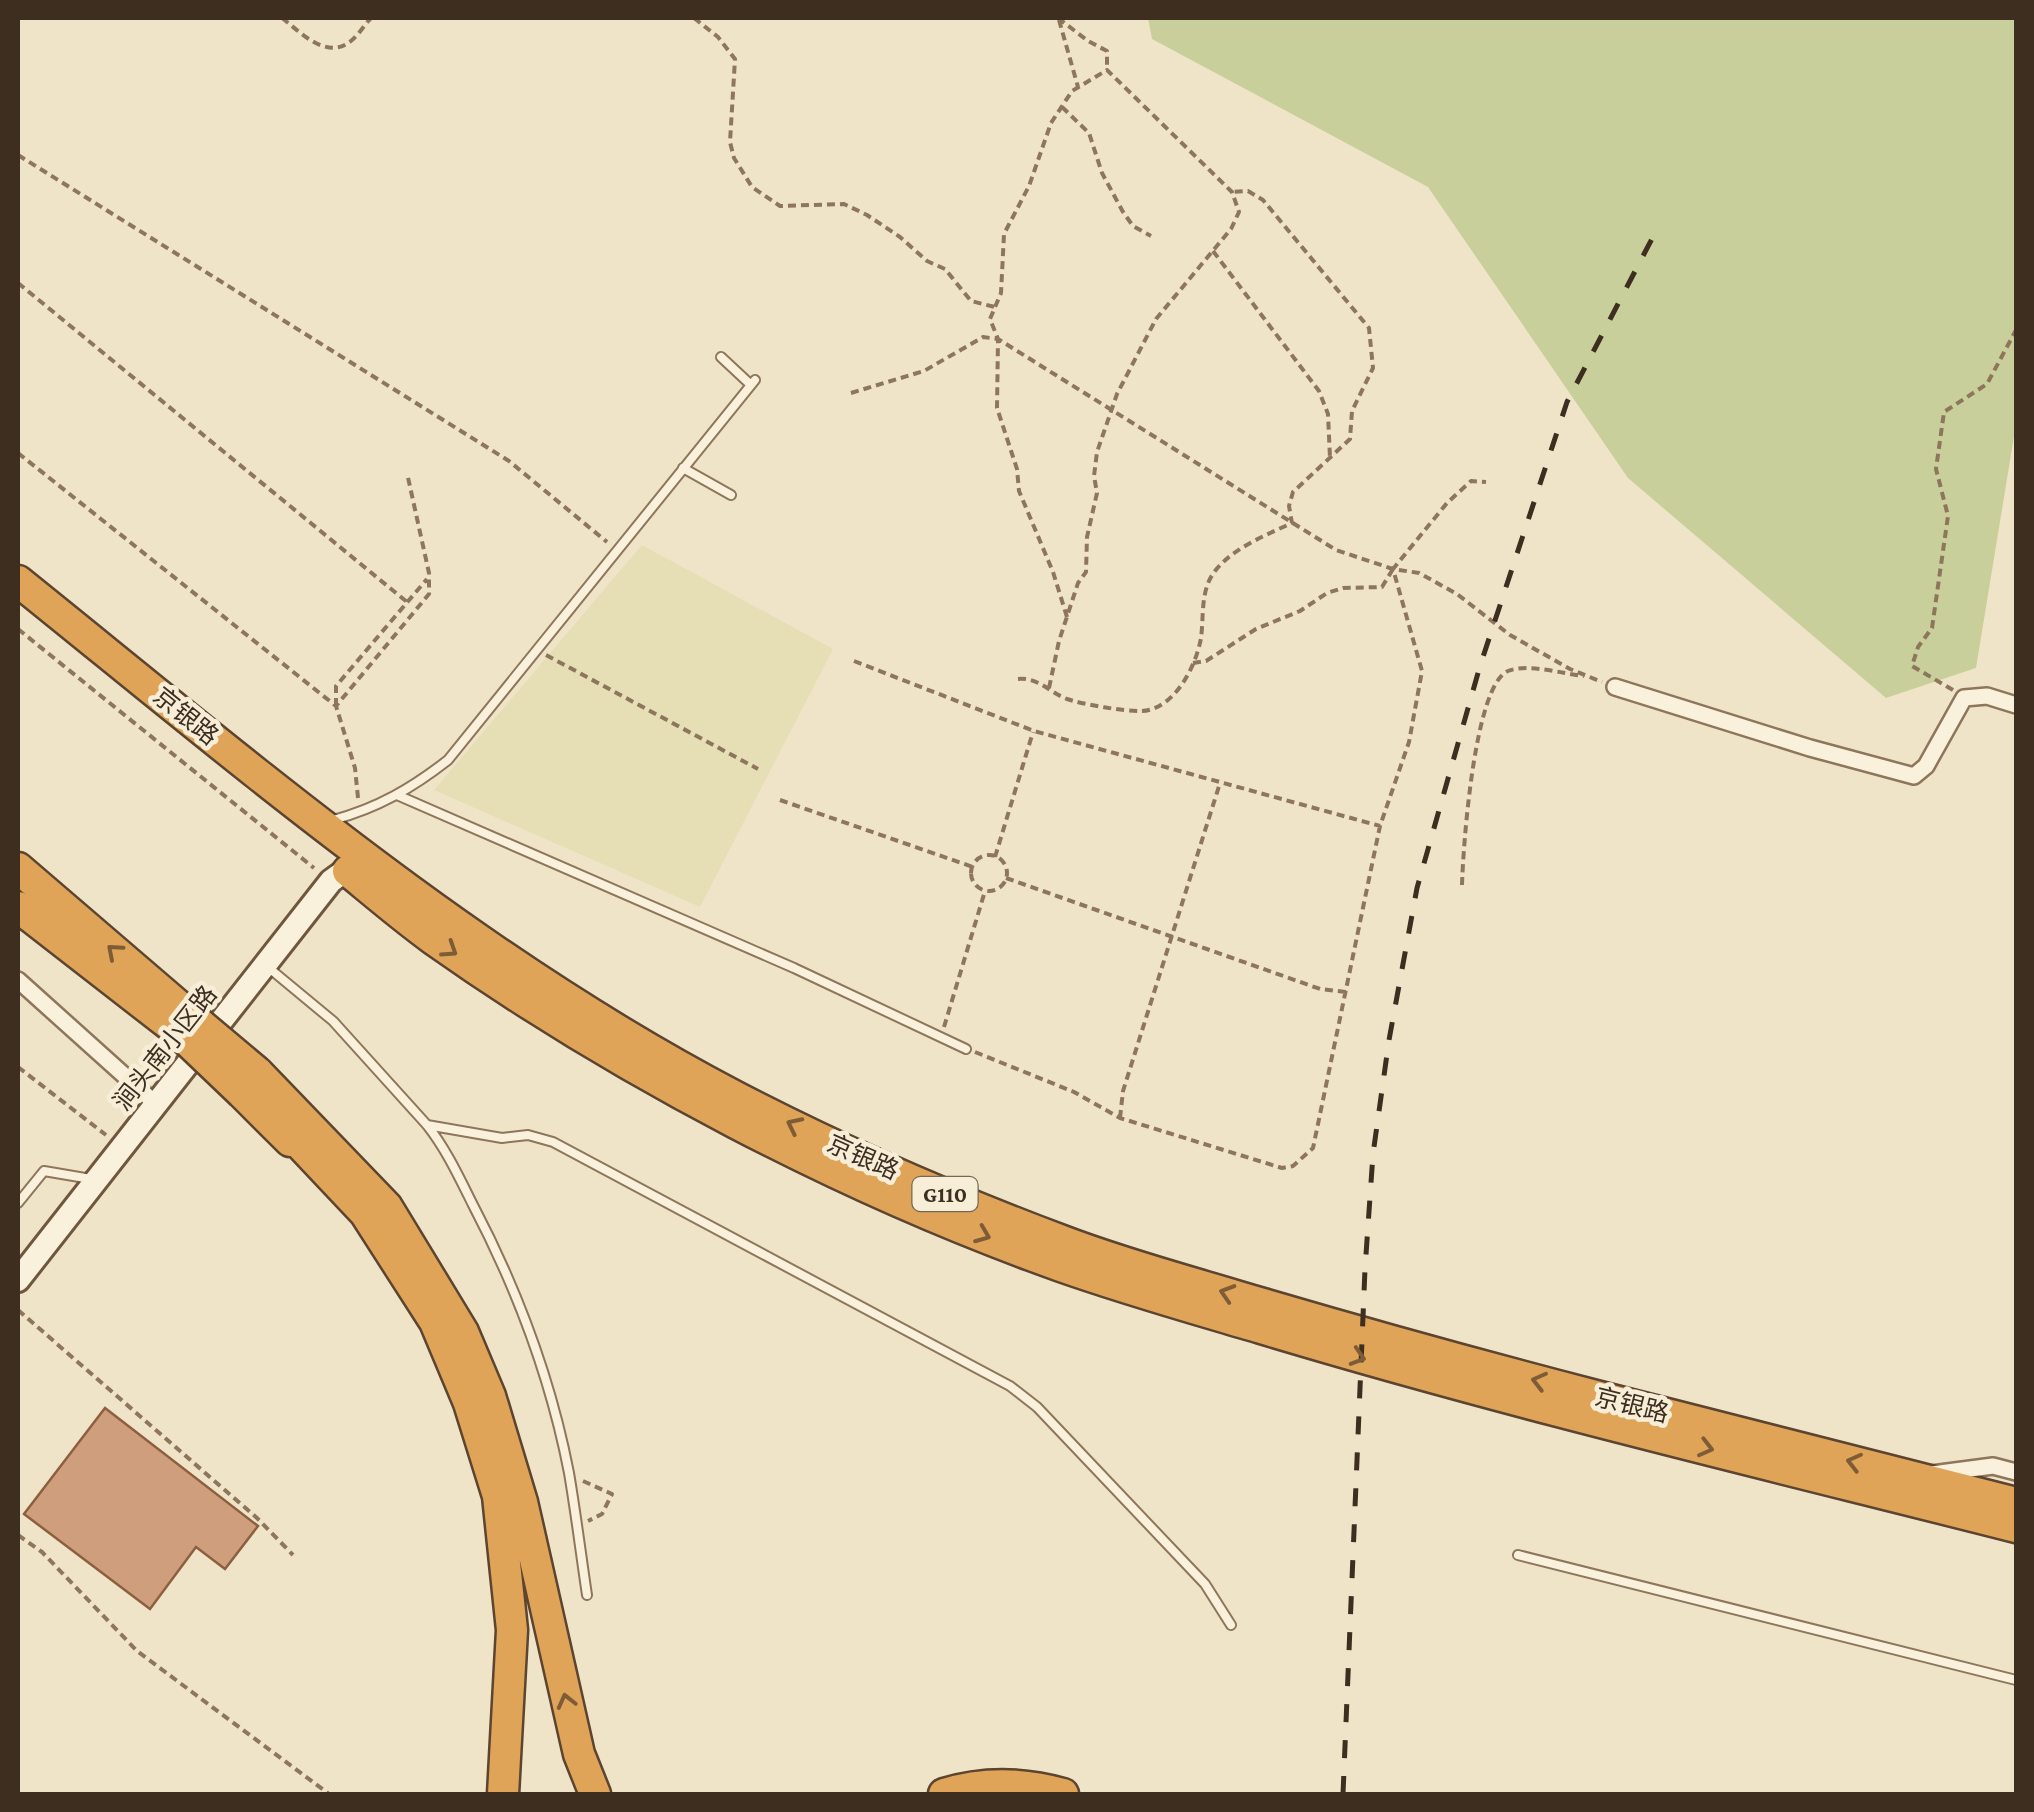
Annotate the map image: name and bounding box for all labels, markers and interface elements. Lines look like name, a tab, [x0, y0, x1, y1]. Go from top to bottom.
street label: 京银路	[148, 682, 224, 750]
one-way arrow	[440, 938, 458, 957]
one-way arrow	[107, 944, 126, 962]
street label: 涧头南小区路	[108, 981, 222, 1115]
one-way arrow	[786, 1118, 804, 1137]
street label: 京银路	[823, 1129, 903, 1185]
road number: G110	[912, 1177, 978, 1211]
one-way arrow	[973, 1223, 991, 1243]
one-way arrow	[1219, 1284, 1236, 1305]
one-way arrow	[1349, 1345, 1366, 1366]
one-way arrow	[1531, 1372, 1548, 1393]
street label: 京银路	[1592, 1383, 1672, 1427]
one-way arrow	[1697, 1437, 1714, 1458]
one-way arrow	[1846, 1452, 1863, 1473]
one-way arrow	[557, 1693, 578, 1710]

